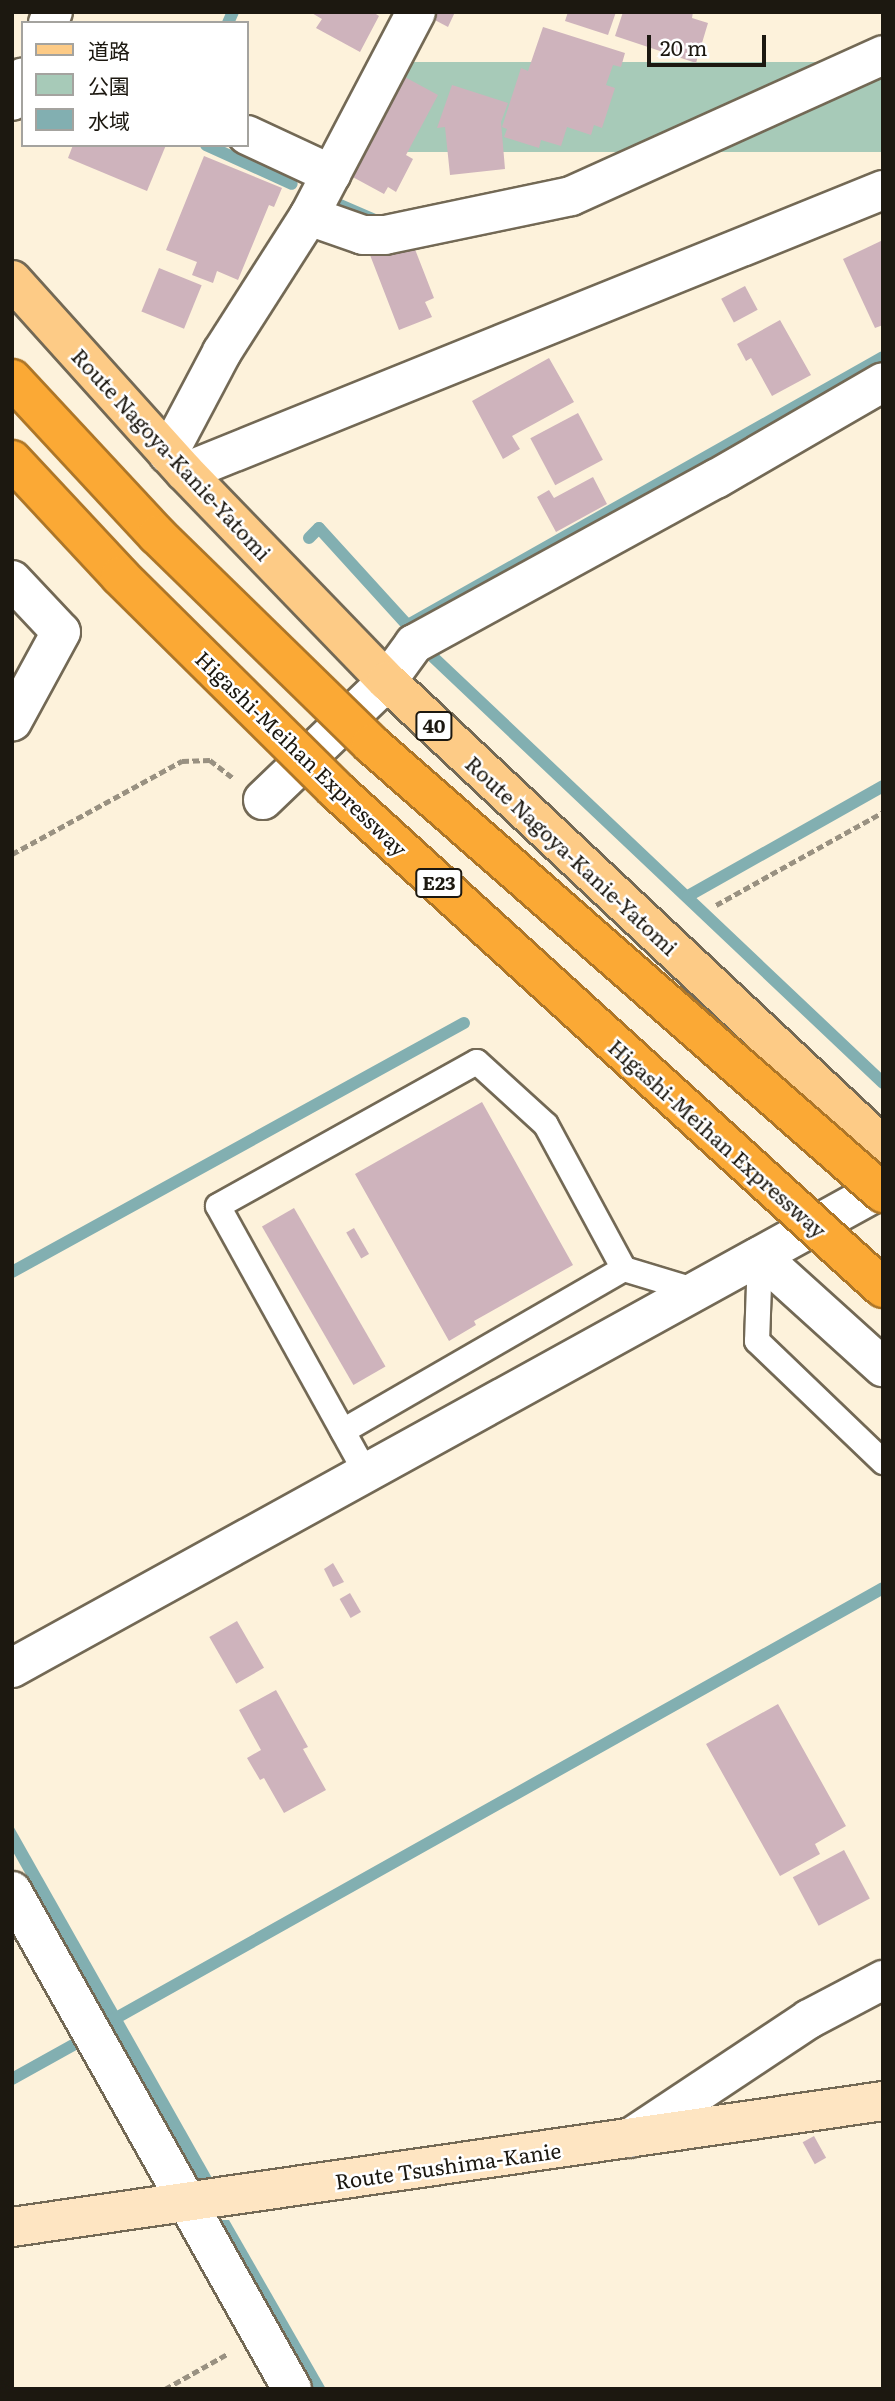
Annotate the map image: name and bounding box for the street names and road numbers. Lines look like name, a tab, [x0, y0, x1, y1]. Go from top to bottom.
street label: Route Nagoya-Kanie-Yatomi	[67, 343, 277, 565]
street label: Higashi-Meihan Expressway	[191, 645, 413, 861]
road number: 40	[415, 710, 453, 741]
street label: Route Nagoya-Kanie-Yatomi	[461, 750, 683, 960]
road number: E23	[414, 868, 464, 898]
street label: Higashi-Meihan Expressway	[604, 1034, 832, 1242]
street label: Route Tsushima-Kanie	[333, 2137, 563, 2193]

